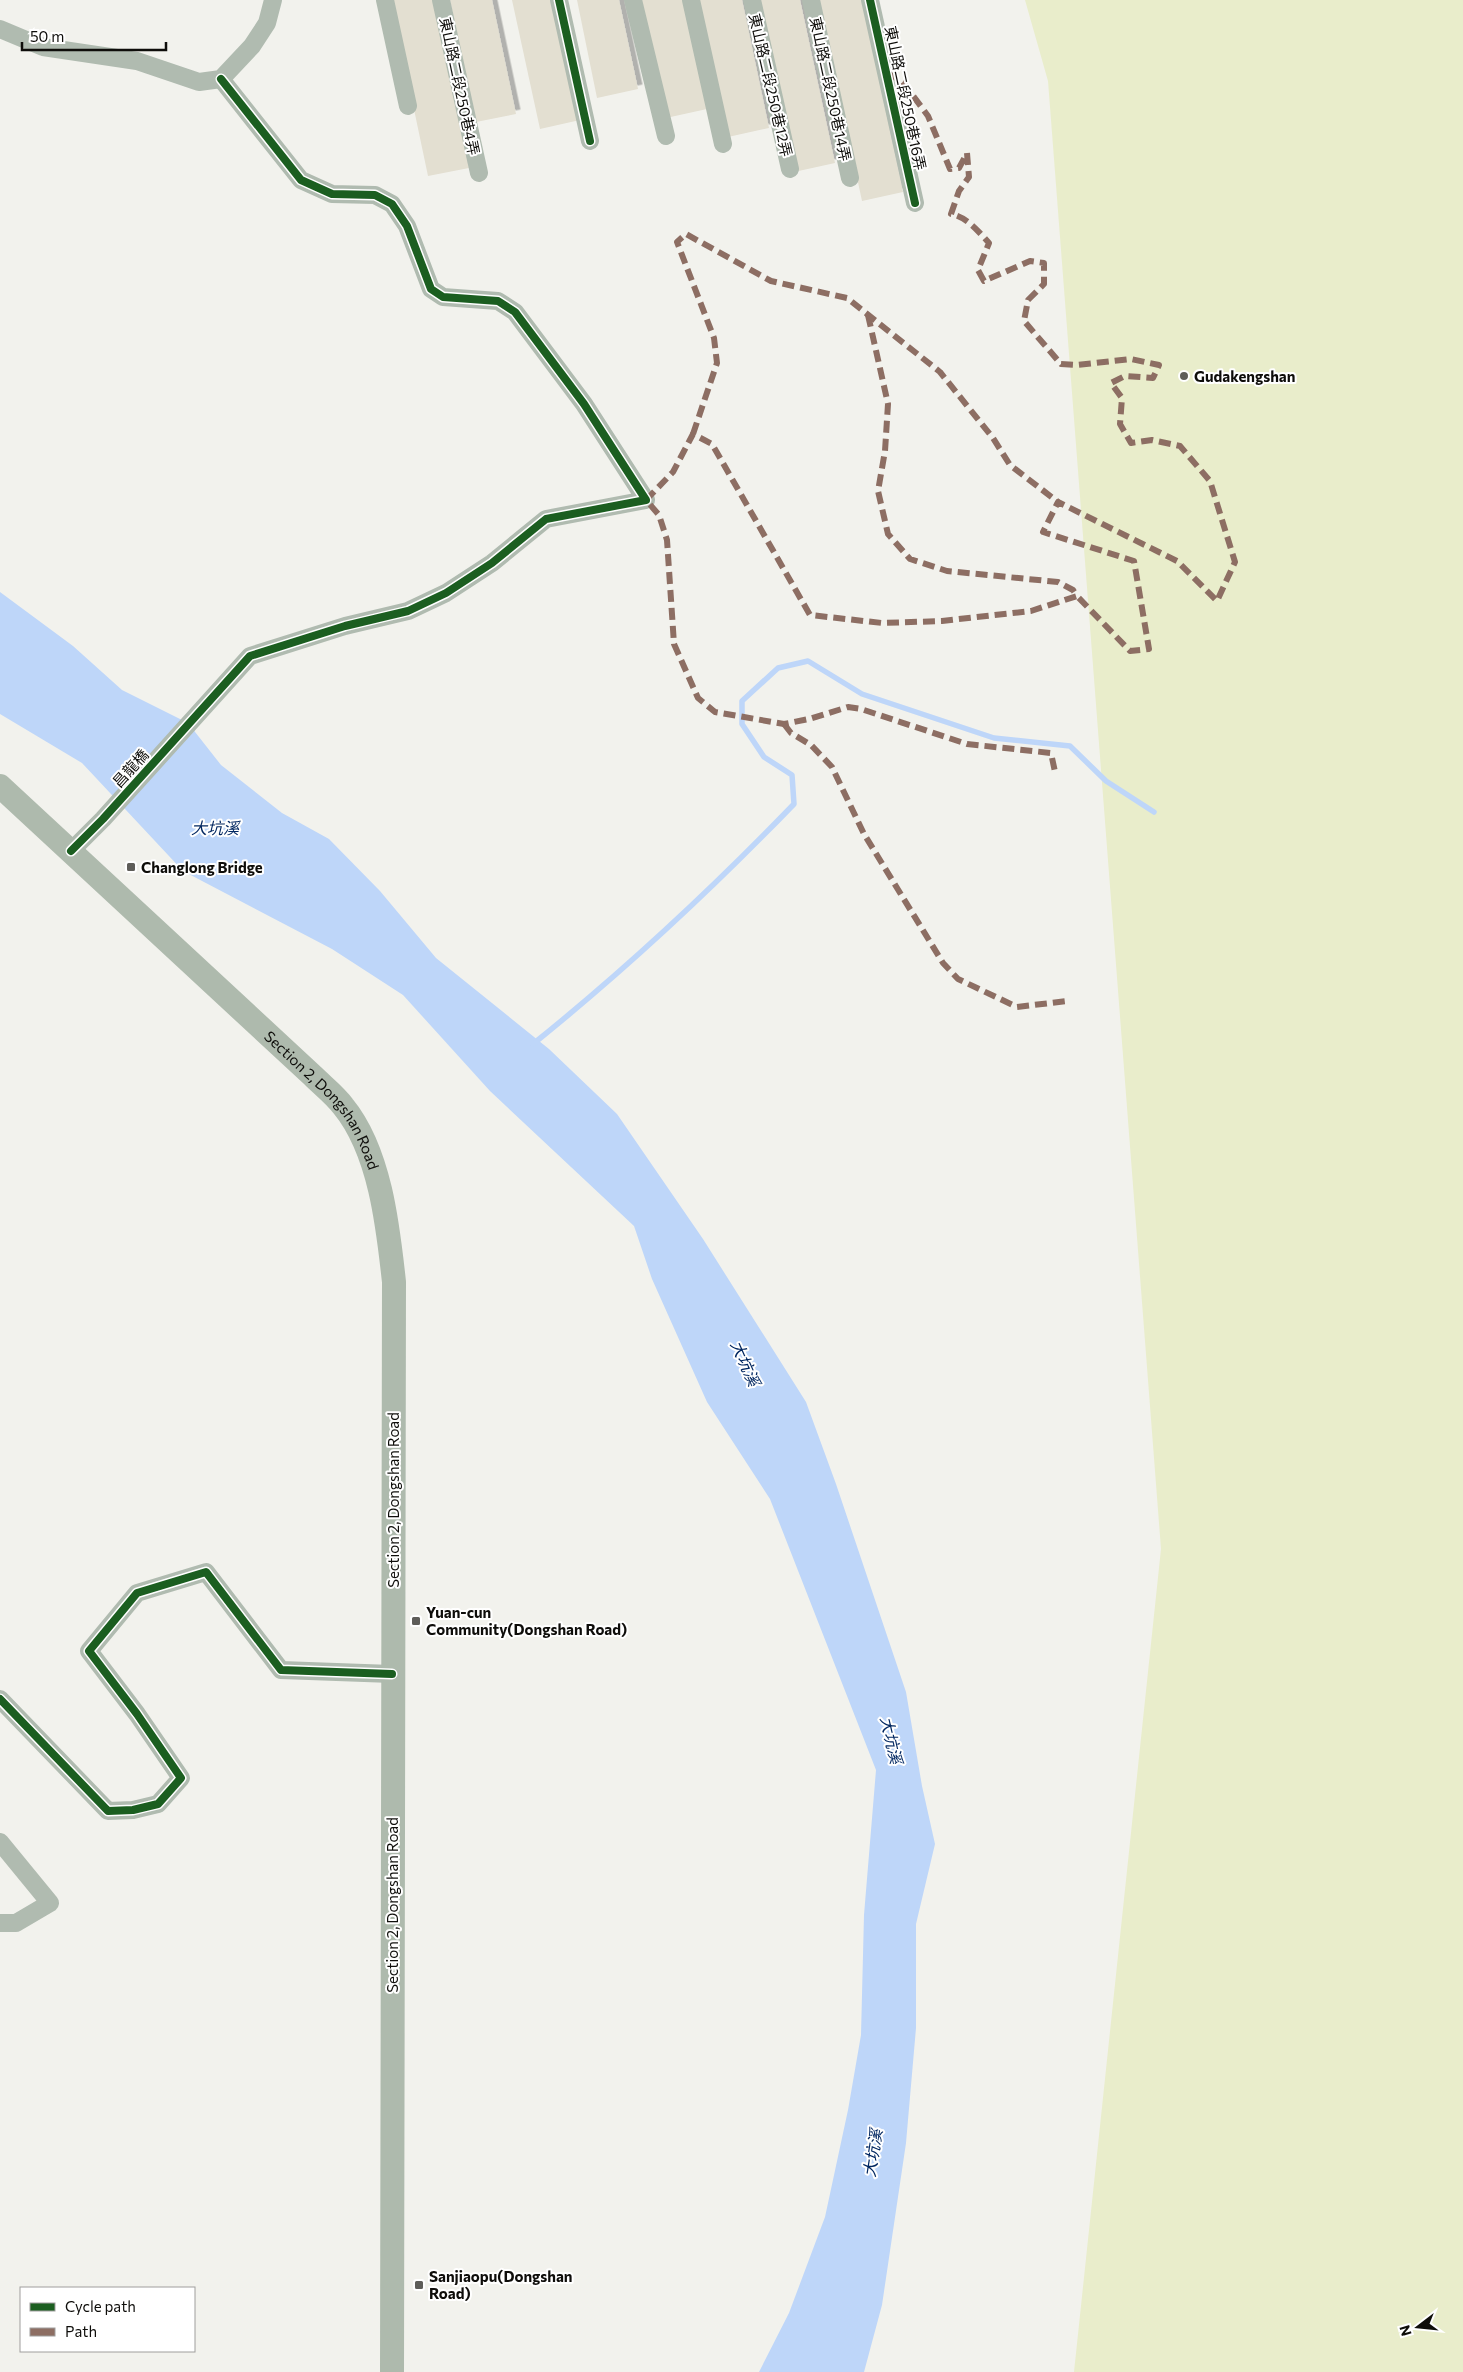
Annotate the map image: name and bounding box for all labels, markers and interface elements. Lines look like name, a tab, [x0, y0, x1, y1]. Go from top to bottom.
street label: 東山路二段250巷12弄	[746, 12, 796, 158]
street label: 東山路二段250巷4弄	[437, 15, 483, 157]
street label: 東山路二段250巷14弄	[807, 15, 855, 163]
scale bar	[22, 20, 166, 52]
street label: 東山路二段250巷16弄	[882, 24, 930, 172]
text: 50 m	[30, 27, 64, 45]
place label: Gudakengshan	[1194, 367, 1295, 385]
marker: Gudakengshan	[1178, 370, 1190, 382]
street label: 昌龍橋	[108, 745, 152, 791]
water label: 大坑溪	[191, 818, 241, 837]
place label: Changlong Bridge	[141, 858, 263, 876]
marker: Changlong Bridge	[125, 861, 137, 873]
street label: Section 2, Dongshan Road	[261, 1027, 383, 1172]
water label: 大坑溪	[728, 1337, 765, 1391]
street label: Section 2, Dongshan Road	[384, 1412, 402, 1588]
place label: Yuan-cun Community(Dongshan Road)	[426, 1603, 627, 1638]
marker: Yuan-cun Community(Dongshan Road)	[410, 1615, 422, 1627]
water label: 大坑溪	[877, 1714, 907, 1767]
street label: Section 2, Dongshan Road	[383, 1817, 401, 1993]
water label: 大坑溪	[859, 2126, 885, 2178]
place label: Sanjiaopu(Dongshan Road)	[429, 2267, 573, 2302]
marker: Sanjiaopu(Dongshan Road)	[413, 2279, 425, 2291]
legend	[20, 2287, 195, 2352]
text: Cycle path	[65, 2297, 136, 2315]
north arrow	[1393, 2302, 1443, 2352]
text: Path	[65, 2322, 97, 2340]
text: N	[1395, 2323, 1415, 2338]

